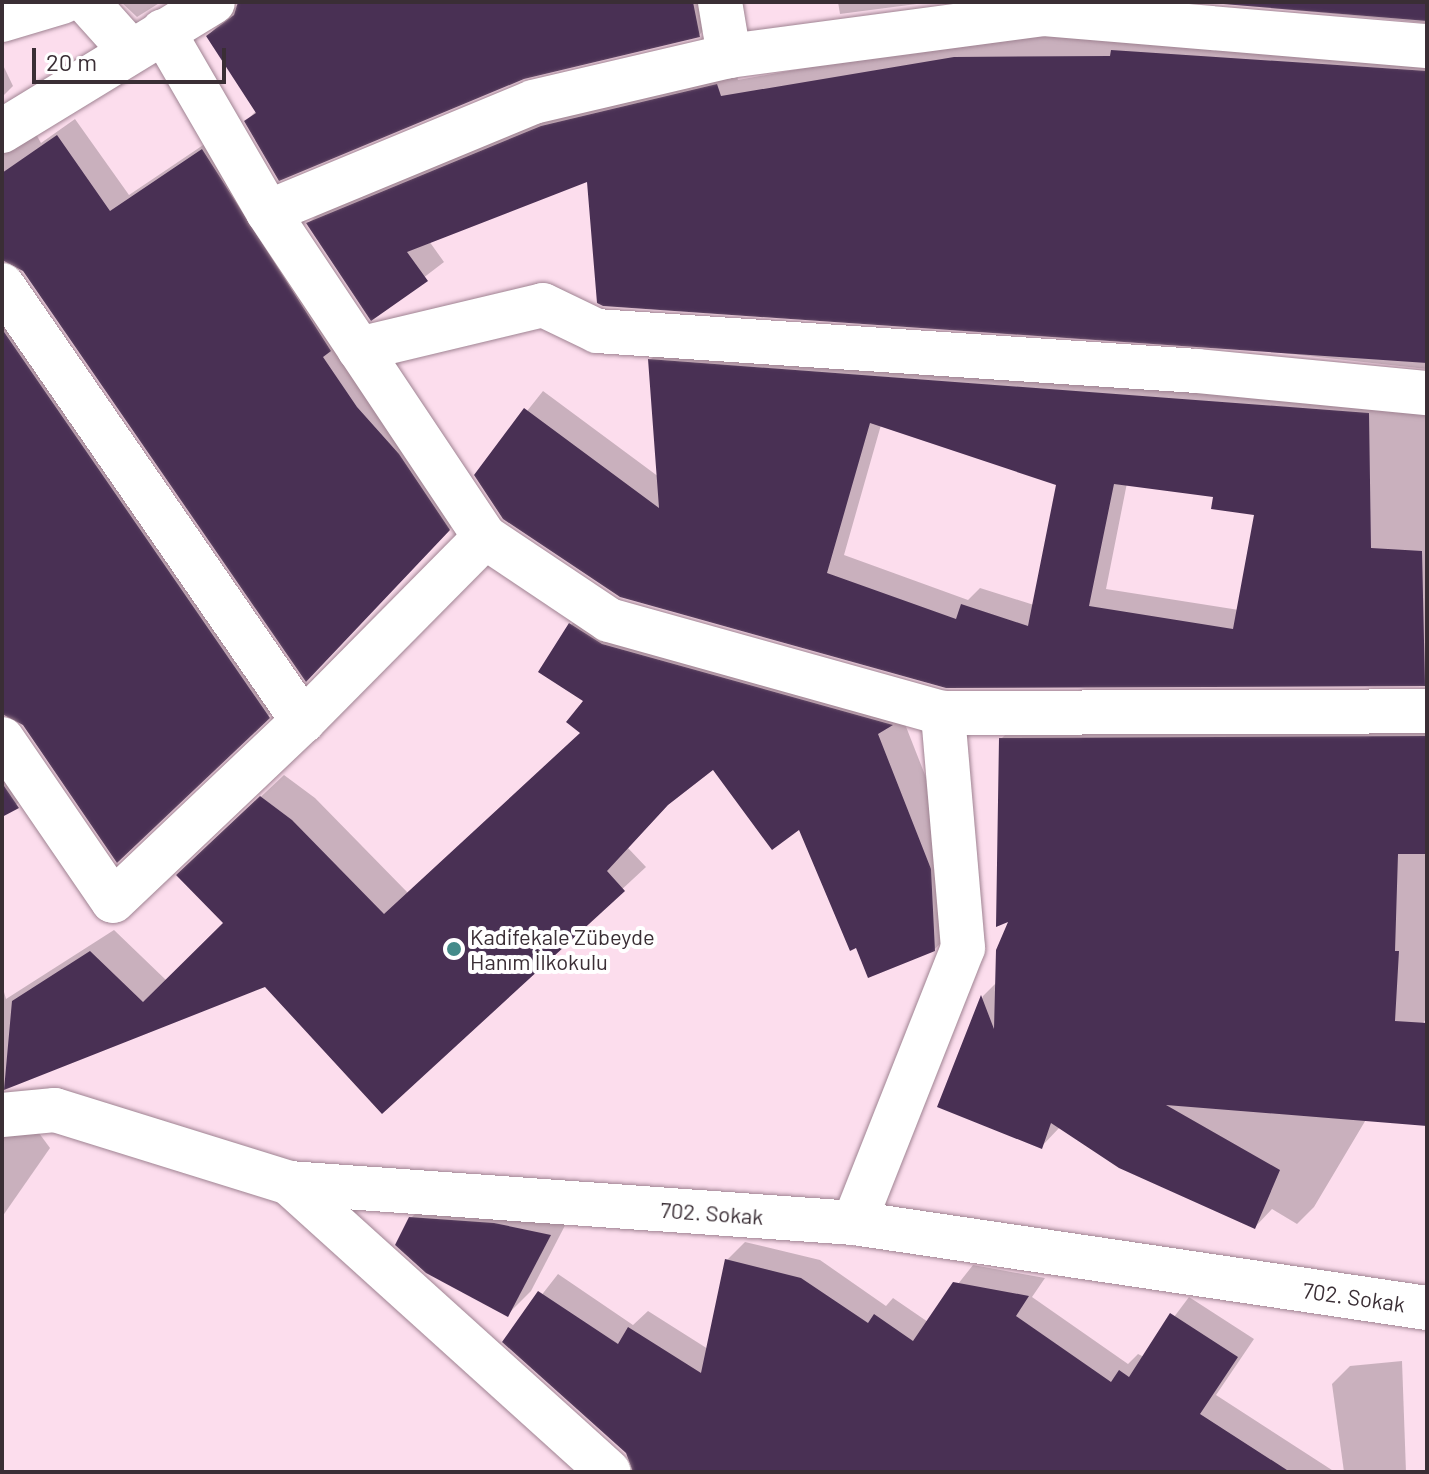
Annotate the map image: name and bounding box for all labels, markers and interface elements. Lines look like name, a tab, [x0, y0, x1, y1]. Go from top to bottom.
scale bar	[36, 32, 230, 82]
text: 20 m	[46, 47, 97, 76]
place label: Kadifekale Zübeyde Hanım İlkokulu	[470, 923, 655, 974]
marker: Kadifekale Zübeyde Hanım İlkokulu	[445, 940, 463, 958]
street label: 702. Sokak	[660, 1196, 764, 1230]
street label: 702. Sokak	[1301, 1277, 1407, 1317]

